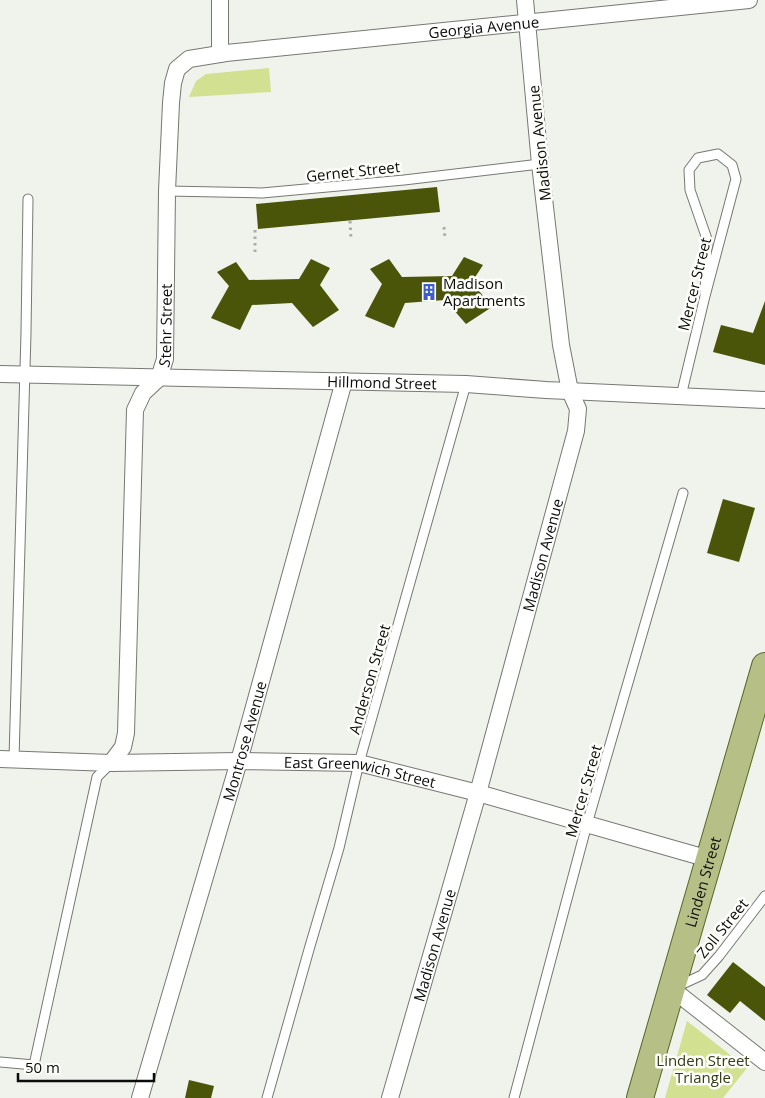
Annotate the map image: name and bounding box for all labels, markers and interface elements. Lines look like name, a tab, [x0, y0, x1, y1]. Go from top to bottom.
street label: Georgia Avenue	[427, 11, 540, 42]
street label: Madison Avenue	[523, 84, 555, 202]
street label: Gernet Street	[305, 156, 401, 186]
street label: Mercer Street	[673, 235, 715, 333]
place label: Madison Apartments	[443, 273, 525, 310]
building icon: Madison Apartments	[419, 282, 439, 302]
street label: Stehr Street	[153, 283, 176, 369]
street label: Hillmond Street	[327, 371, 437, 393]
street label: Madison Avenue	[518, 496, 567, 614]
street label: Anderson Street	[344, 622, 394, 736]
street label: Montrose Avenue	[218, 679, 271, 803]
street label: Mercer Street	[560, 742, 606, 840]
street label: East Greenwich Street	[284, 752, 438, 792]
street label: Linden Street	[680, 834, 725, 930]
street label: Madison Avenue	[408, 887, 460, 1004]
street label: Zoll Street	[692, 894, 752, 962]
scale bar	[18, 1050, 154, 1082]
park label: Linden Street Triangle	[656, 1050, 750, 1087]
text: 50 m	[25, 1057, 60, 1077]

